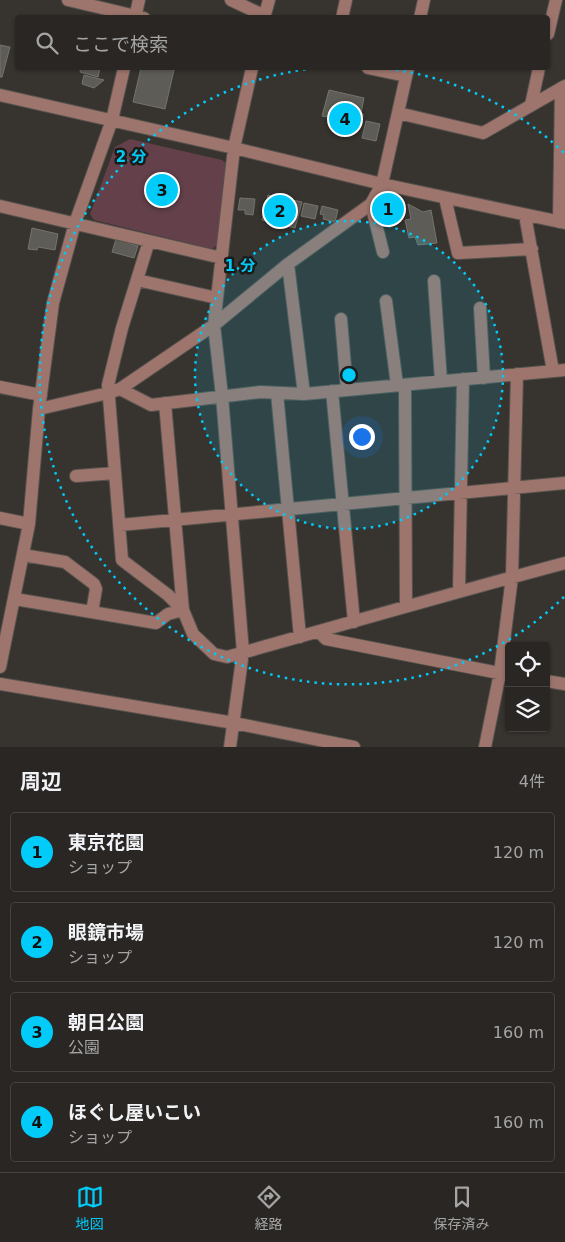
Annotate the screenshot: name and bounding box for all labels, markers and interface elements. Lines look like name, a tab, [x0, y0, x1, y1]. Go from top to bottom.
search box	[15, 15, 550, 70]
icon: search	[33, 29, 61, 57]
text: ここで検索	[73, 33, 168, 55]
pin: 4	[329, 100, 361, 138]
text: 2 分	[116, 148, 146, 166]
pin: 3	[146, 171, 178, 209]
pin: 1	[372, 190, 404, 228]
pin: 2	[264, 192, 296, 230]
text: 1 分	[225, 257, 255, 275]
centre of rings	[340, 366, 358, 384]
your location	[349, 424, 375, 450]
map controls	[505, 642, 550, 732]
button: locate	[505, 642, 550, 687]
button: layers	[505, 687, 550, 732]
text: 周辺	[20, 770, 62, 794]
text: 4件	[519, 772, 545, 791]
text: 東京花園	[68, 831, 144, 853]
text: 1	[31, 843, 43, 862]
text: 120 m	[493, 843, 544, 862]
text: ショップ	[68, 858, 132, 877]
text: 眼鏡市場	[68, 921, 144, 943]
text: 2	[31, 933, 43, 952]
text: 120 m	[493, 933, 544, 952]
text: ショップ	[68, 948, 132, 967]
text: 朝日公園	[68, 1011, 144, 1033]
text: 3	[31, 1023, 43, 1042]
text: 160 m	[493, 1023, 544, 1042]
text: 公園	[68, 1038, 100, 1057]
text: ほぐし屋いこい	[68, 1101, 201, 1123]
text: 4	[31, 1113, 43, 1132]
text: 160 m	[493, 1113, 544, 1132]
text: ショップ	[68, 1128, 132, 1147]
tab: 地図	[76, 1183, 104, 1233]
tab: 経路	[255, 1183, 283, 1233]
tab: 保存済み	[434, 1183, 490, 1233]

